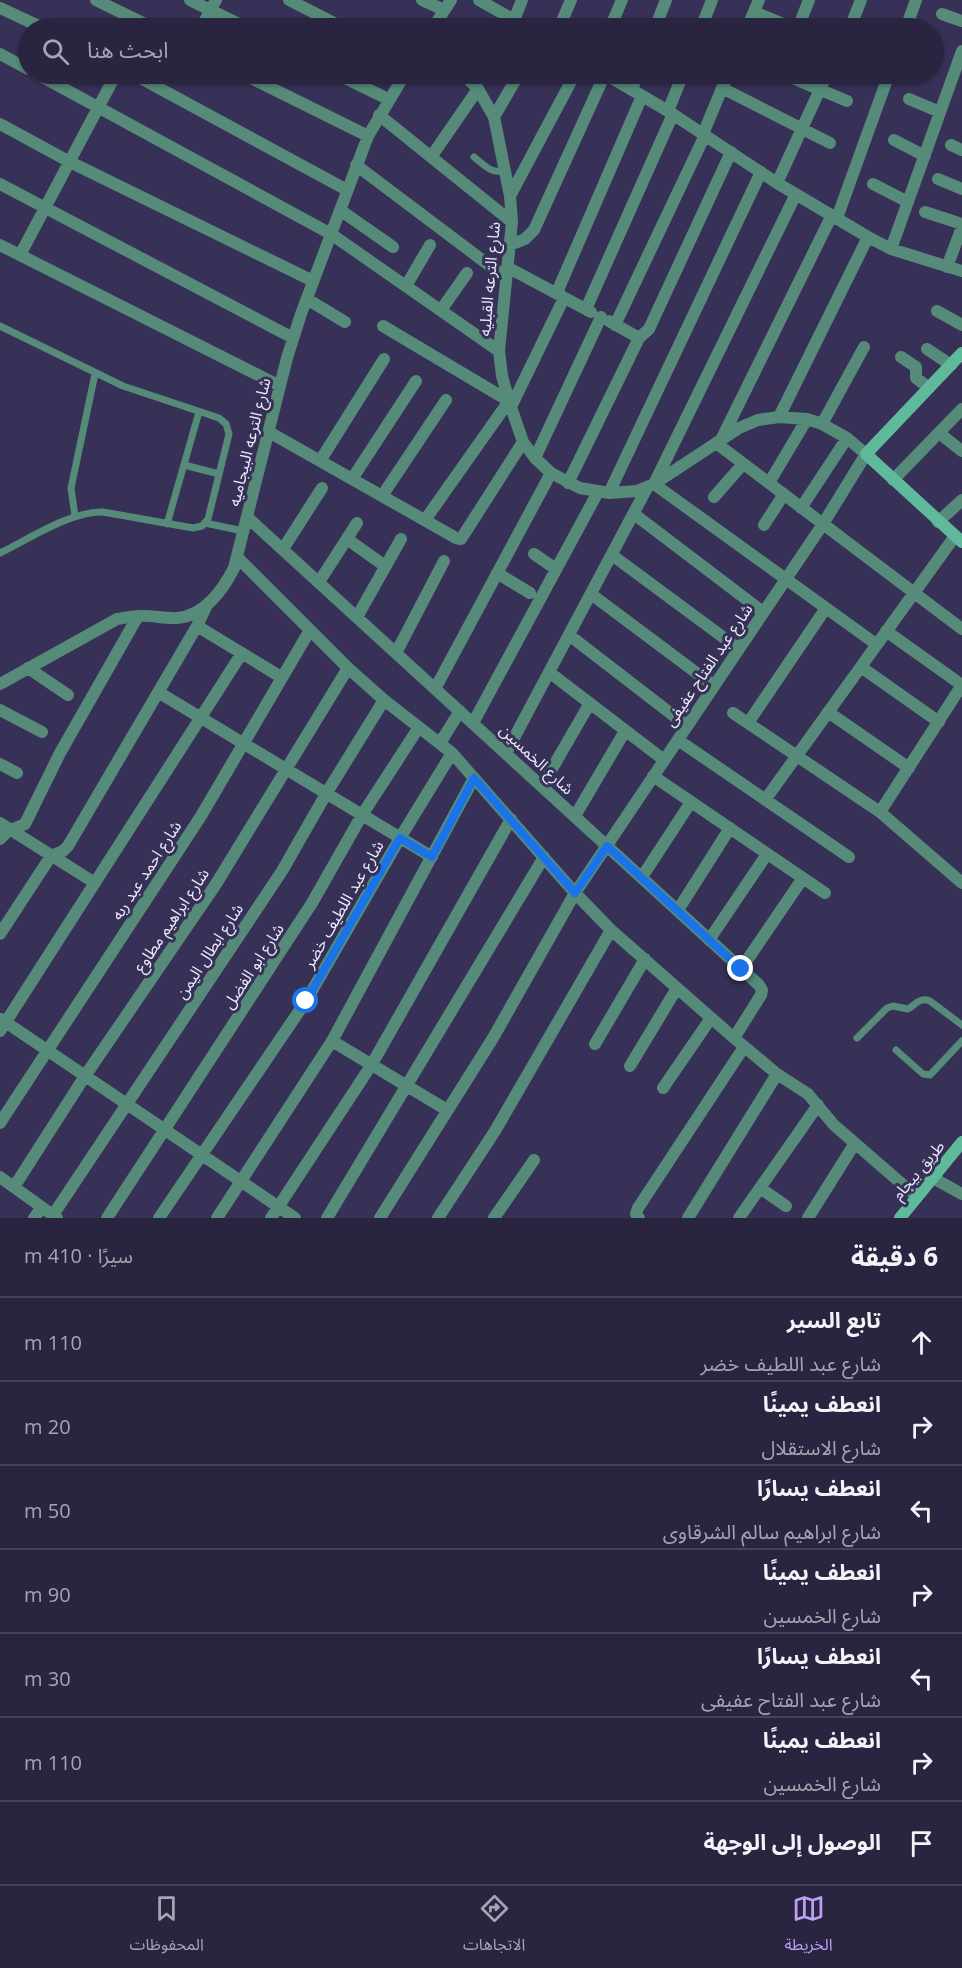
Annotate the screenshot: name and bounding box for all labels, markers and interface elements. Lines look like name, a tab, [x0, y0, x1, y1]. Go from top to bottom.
search box	[18, 18, 944, 84]
text: ابحث هنا	[87, 34, 169, 64]
icon: search	[39, 35, 72, 68]
street label: شارع الترعه القبليه	[473, 221, 507, 337]
street label: شارع الترعه البيجاميه	[222, 375, 278, 509]
street label: شارع عبد الفتاح عفيفى	[659, 599, 759, 732]
street label: شارع الخمسين	[494, 719, 579, 801]
street label: شارع احمد عبد ربه	[106, 816, 188, 925]
street label: شارع عبد اللطيف خضر	[297, 836, 390, 974]
street label: شارع ابراهيم مطاوع	[128, 864, 216, 978]
street label: شارع ابطال اليمن	[170, 899, 250, 1004]
street label: شارع ابو الفضل	[217, 919, 291, 1014]
route end	[727, 955, 753, 981]
route start	[292, 987, 318, 1013]
street label: طريق بيجام	[887, 1135, 951, 1206]
text: 6 دقيقة	[851, 1238, 938, 1274]
text: سيرًا · 410 m	[24, 1242, 133, 1269]
text: تابع السير	[787, 1304, 881, 1334]
icon: ahead	[905, 1326, 938, 1359]
text: 110 m	[24, 1329, 82, 1356]
text: شارع عبد اللطيف خضر	[701, 1350, 881, 1377]
text: انعطف يمينًا	[763, 1388, 881, 1418]
icon: right	[905, 1410, 938, 1443]
text: 20 m	[24, 1413, 71, 1440]
text: شارع الاستقلال	[762, 1434, 881, 1461]
text: انعطف يسارًا	[757, 1472, 881, 1502]
icon: left	[905, 1494, 938, 1527]
text: 50 m	[24, 1497, 71, 1524]
text: شارع ابراهيم سالم الشرقاوى	[663, 1518, 881, 1545]
text: انعطف يمينًا	[763, 1556, 881, 1586]
icon: right	[905, 1578, 938, 1611]
text: 90 m	[24, 1581, 71, 1608]
text: شارع الخمسين	[764, 1602, 881, 1629]
text: انعطف يسارًا	[757, 1640, 881, 1670]
icon: left	[905, 1662, 938, 1695]
text: 30 m	[24, 1665, 71, 1692]
text: شارع عبد الفتاح عفيفى	[701, 1686, 881, 1713]
text: انعطف يمينًا	[763, 1724, 881, 1754]
icon: right	[905, 1746, 938, 1779]
text: 110 m	[24, 1749, 82, 1776]
text: شارع الخمسين	[764, 1770, 881, 1797]
text: الوصول إلى الوجهة	[703, 1826, 881, 1856]
icon: arrive	[905, 1827, 938, 1860]
tab: المحفوظات	[130, 1892, 204, 1962]
tab: الاتجاهات	[463, 1892, 525, 1962]
tab: الخريطة	[785, 1892, 832, 1962]

